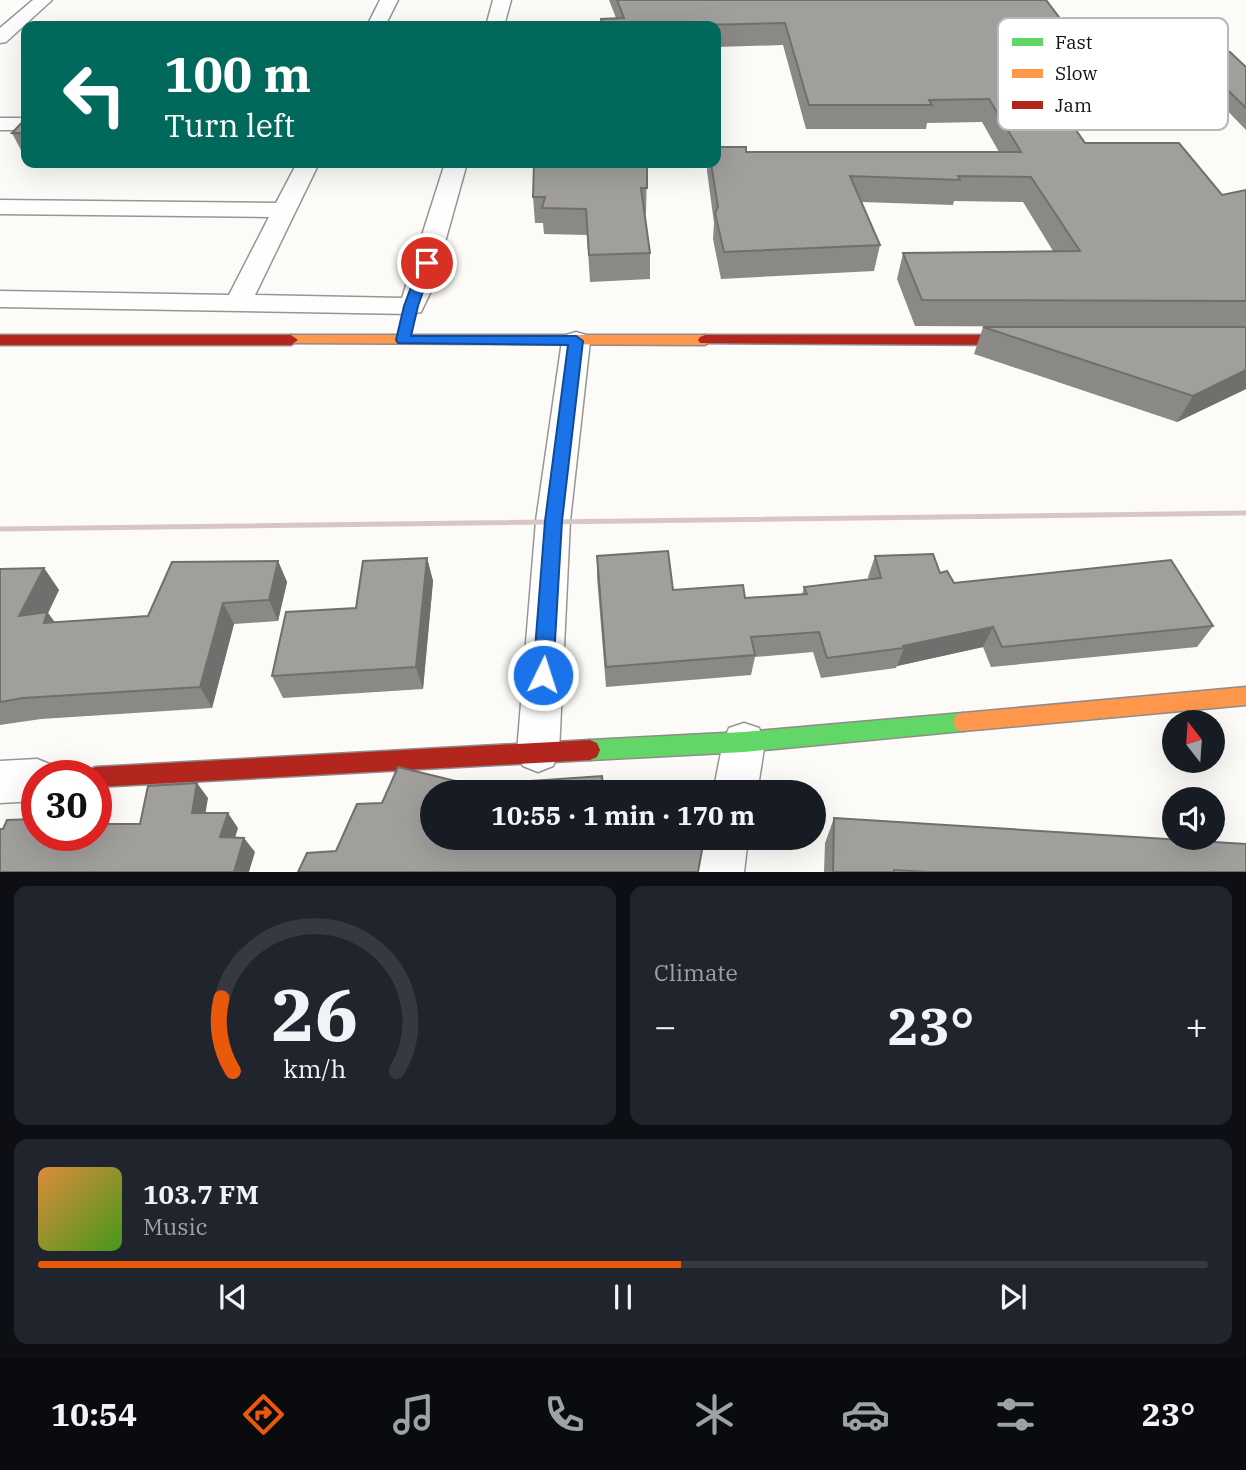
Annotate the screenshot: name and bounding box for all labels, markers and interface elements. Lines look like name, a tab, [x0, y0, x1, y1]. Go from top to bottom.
legend	[998, 18, 1228, 130]
text: Fast	[1055, 30, 1093, 54]
text: 100 m	[164, 42, 311, 105]
icon: left	[49, 49, 140, 140]
text: Slow	[1055, 61, 1097, 85]
text: Jam	[1055, 93, 1092, 117]
text: Turn left	[164, 104, 295, 146]
pin	[397, 233, 457, 293]
icon: arrive	[408, 244, 446, 282]
position arrow	[506, 638, 580, 712]
north arrow	[1162, 710, 1225, 774]
map controls	[1162, 710, 1225, 850]
speed limit sign: 30	[21, 760, 112, 851]
button: sound	[1162, 787, 1225, 850]
text: 10:55 · 1 min · 170 m	[491, 798, 755, 832]
text: Climate	[654, 957, 738, 987]
text: 26	[271, 967, 359, 1062]
text: 23°	[888, 992, 974, 1059]
text: −	[654, 1001, 677, 1050]
text: +	[1185, 1001, 1208, 1050]
text: km/h	[283, 1052, 347, 1085]
text: 103.7 FM	[143, 1177, 259, 1211]
text: Music	[143, 1211, 208, 1241]
icon: previous	[214, 1278, 252, 1316]
icon: pause	[604, 1278, 642, 1316]
icon: next	[994, 1278, 1032, 1316]
icon: directions	[239, 1390, 288, 1439]
icon: music	[389, 1390, 438, 1439]
icon: phone	[540, 1390, 589, 1439]
icon: climate	[690, 1390, 739, 1439]
icon: car	[841, 1390, 890, 1439]
icon: filters	[991, 1390, 1040, 1439]
text: 10:54	[51, 1393, 137, 1435]
text: 23°	[1142, 1393, 1195, 1435]

